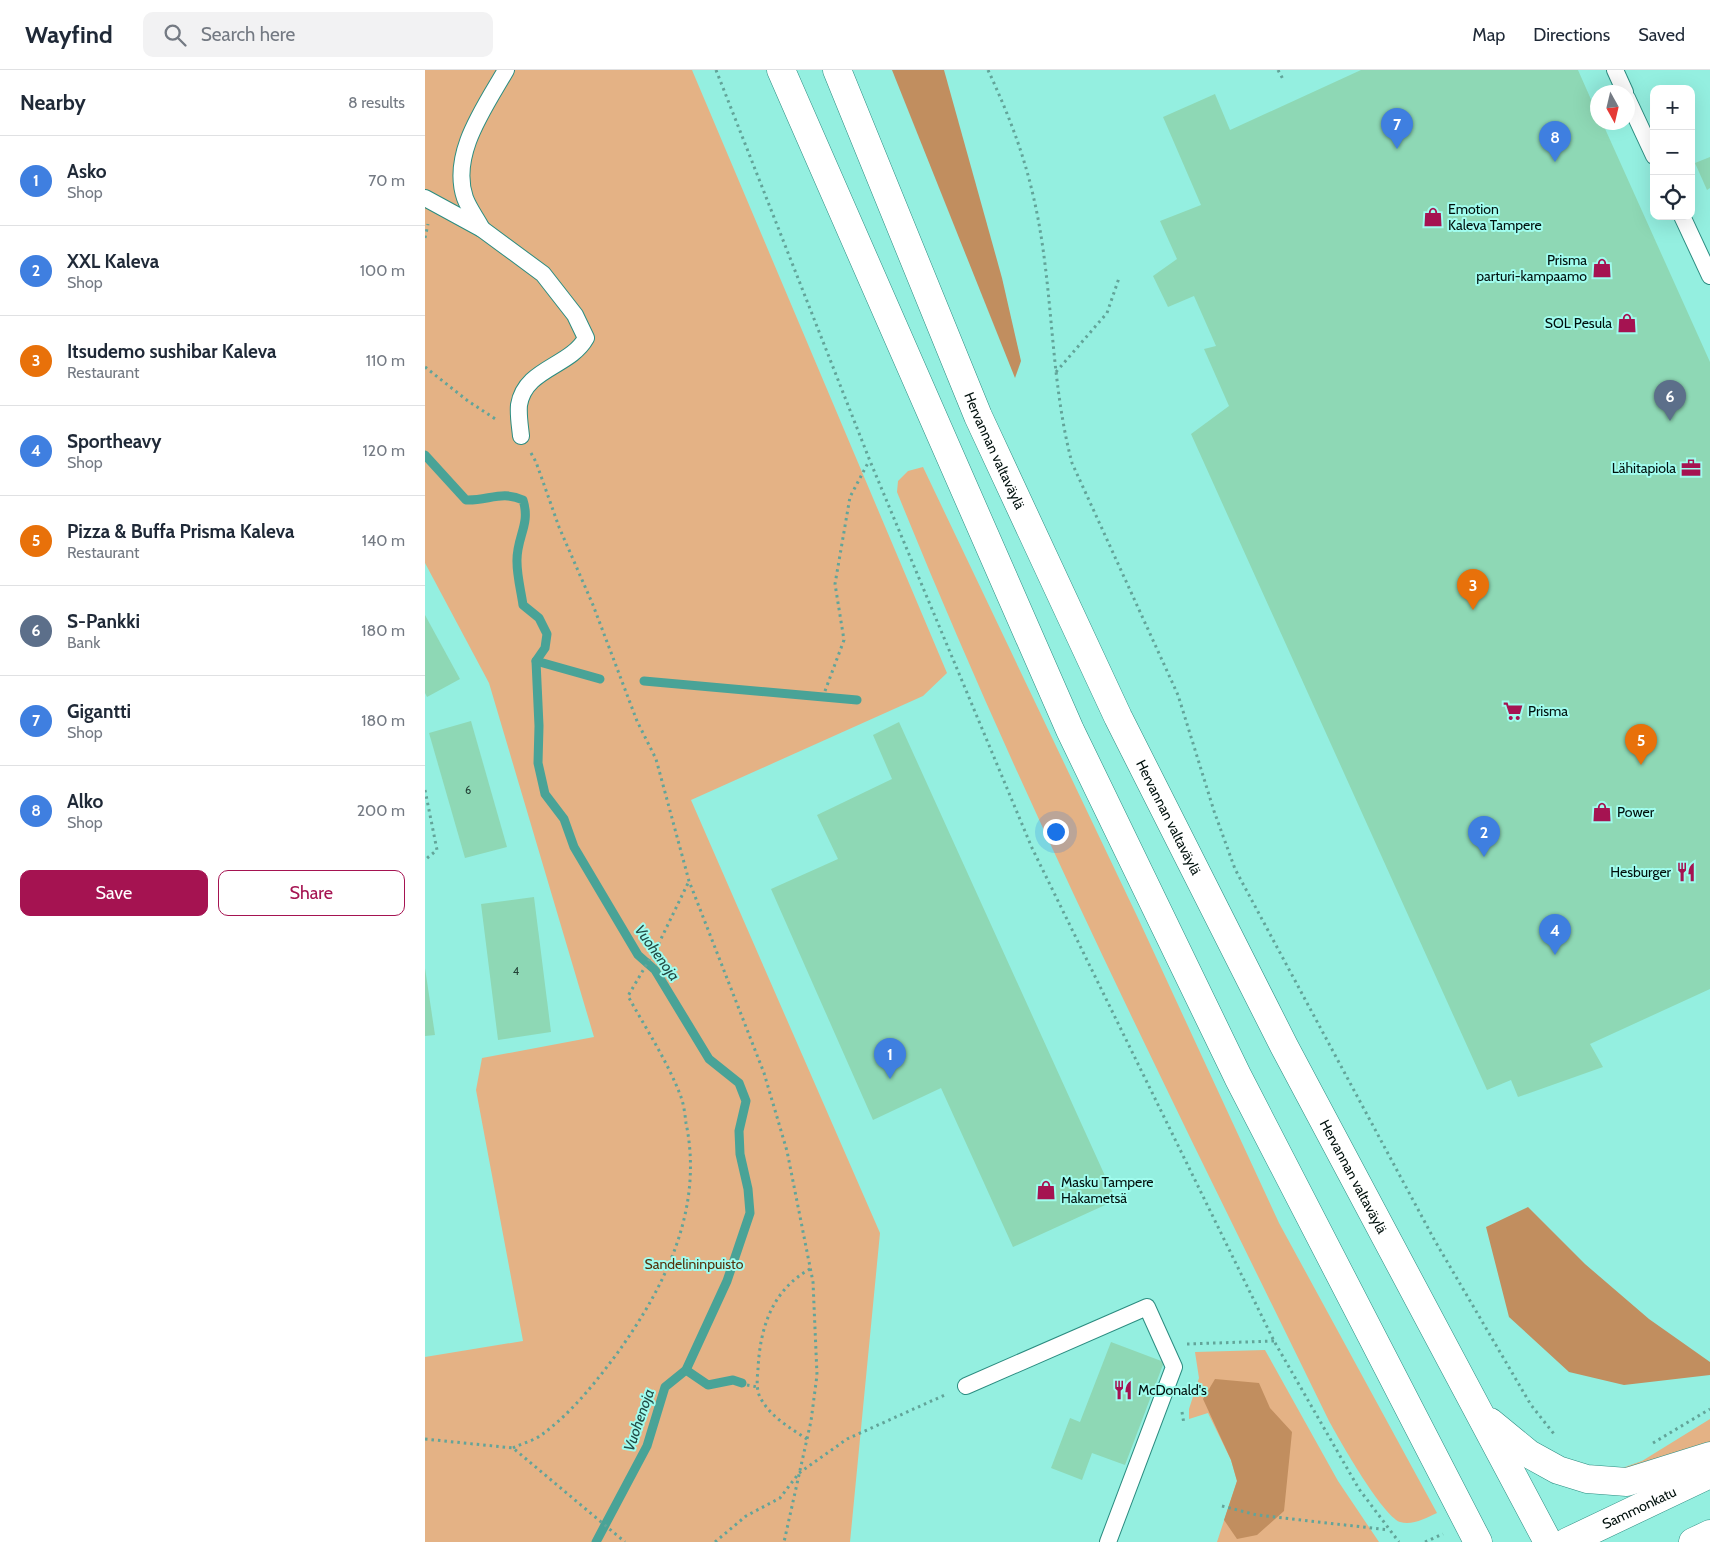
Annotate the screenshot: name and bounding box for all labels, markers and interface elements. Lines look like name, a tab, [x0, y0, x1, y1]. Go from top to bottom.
search box	[143, 12, 493, 57]
text: Wayfind	[25, 20, 113, 49]
icon: search	[161, 21, 189, 49]
text: Search here	[201, 23, 295, 46]
text: Map	[1472, 24, 1505, 46]
text: Directions	[1533, 24, 1610, 46]
text: Saved	[1638, 24, 1685, 46]
north arrow	[1590, 85, 1635, 130]
map controls	[1650, 85, 1695, 220]
button: +	[1650, 85, 1695, 130]
text: Nearby	[20, 90, 86, 115]
text: 8 results	[348, 93, 405, 112]
pin: 7	[1381, 108, 1413, 149]
pin: 8	[1539, 121, 1571, 162]
button: −	[1650, 130, 1695, 175]
text: Asko	[67, 160, 107, 183]
text: 1	[33, 171, 39, 190]
text: 70 m	[368, 171, 405, 190]
button: locate	[1650, 175, 1695, 220]
text: Shop	[67, 183, 103, 202]
place label: Emotion Kaleva Tampere	[1448, 200, 1542, 234]
shop icon: Emotion Kaleva Tampere	[1422, 206, 1444, 228]
text: XXL Kaleva	[67, 250, 159, 273]
place label: Prisma parturi-kampaamo	[1476, 251, 1587, 285]
shop icon: Prisma parturi-kampaamo	[1591, 257, 1613, 279]
text: 2	[32, 261, 40, 280]
text: 100 m	[360, 261, 405, 280]
text: Shop	[67, 273, 103, 292]
shop icon: SOL Pesula	[1616, 312, 1638, 334]
place label: SOL Pesula	[1545, 314, 1612, 332]
text: Itsudemo sushibar Kaleva	[67, 340, 277, 363]
text: 3	[32, 351, 40, 370]
text: 110 m	[366, 351, 405, 370]
text: Restaurant	[67, 363, 139, 382]
pin: 6	[1654, 380, 1686, 421]
street label: Hervannan valtaväylä	[960, 390, 1029, 512]
text: Sportheavy	[67, 430, 161, 453]
text: 4	[31, 441, 41, 460]
text: 120 m	[363, 441, 405, 460]
text: Shop	[67, 453, 103, 472]
office icon: Lähitapiola	[1680, 457, 1702, 479]
place label: Lähitapiola	[1612, 459, 1676, 477]
text: Pizza & Buffa Prisma Kaleva	[67, 520, 294, 543]
text: 5	[32, 531, 40, 550]
text: 140 m	[362, 531, 405, 550]
text: Restaurant	[67, 543, 139, 562]
pin: 3	[1457, 569, 1489, 610]
text: S-Pankki	[67, 610, 140, 633]
text: 6	[32, 621, 41, 640]
text: 180 m	[361, 621, 405, 640]
text: Bank	[67, 633, 100, 652]
text: Gigantti	[67, 700, 131, 723]
supermarket icon: Prisma	[1502, 700, 1524, 722]
place label: Prisma	[1528, 702, 1568, 720]
text: 7	[32, 711, 40, 730]
text: 180 m	[361, 711, 405, 730]
text: Shop	[67, 723, 103, 742]
pin: 5	[1625, 724, 1657, 765]
street label: Hervannan valtaväylä	[1132, 757, 1205, 878]
house number: 6	[465, 783, 471, 797]
text: Alko	[67, 790, 103, 813]
text: 8	[31, 801, 41, 820]
text: 200 m	[357, 801, 405, 820]
shop icon: Power	[1591, 801, 1613, 823]
place label: Power	[1617, 803, 1655, 821]
text: Shop	[67, 813, 103, 832]
pin: 2	[1468, 816, 1500, 857]
your location	[1043, 819, 1069, 845]
restaurant icon: Hesburger	[1675, 861, 1697, 883]
place label: Hesburger	[1610, 863, 1672, 881]
button: Save	[20, 870, 208, 916]
button: Share	[218, 870, 405, 916]
pin: 4	[1539, 914, 1571, 955]
water label: Vuohenoja	[631, 921, 683, 985]
house number: 4	[513, 964, 520, 978]
pin: 1	[874, 1038, 906, 1079]
street label: Hervannan valtaväylä	[1316, 1116, 1391, 1237]
place label: Masku Tampere Hakametsä	[1061, 1173, 1154, 1207]
shop icon: Masku Tampere Hakametsä	[1035, 1179, 1057, 1201]
park label: Sandelininpuisto	[645, 1255, 744, 1273]
restaurant icon: McDonald's	[1112, 1379, 1134, 1401]
place label: McDonald's	[1138, 1381, 1207, 1399]
water label: Vuohenoja	[620, 1386, 658, 1454]
street label: Sammonkatu	[1599, 1482, 1679, 1533]

